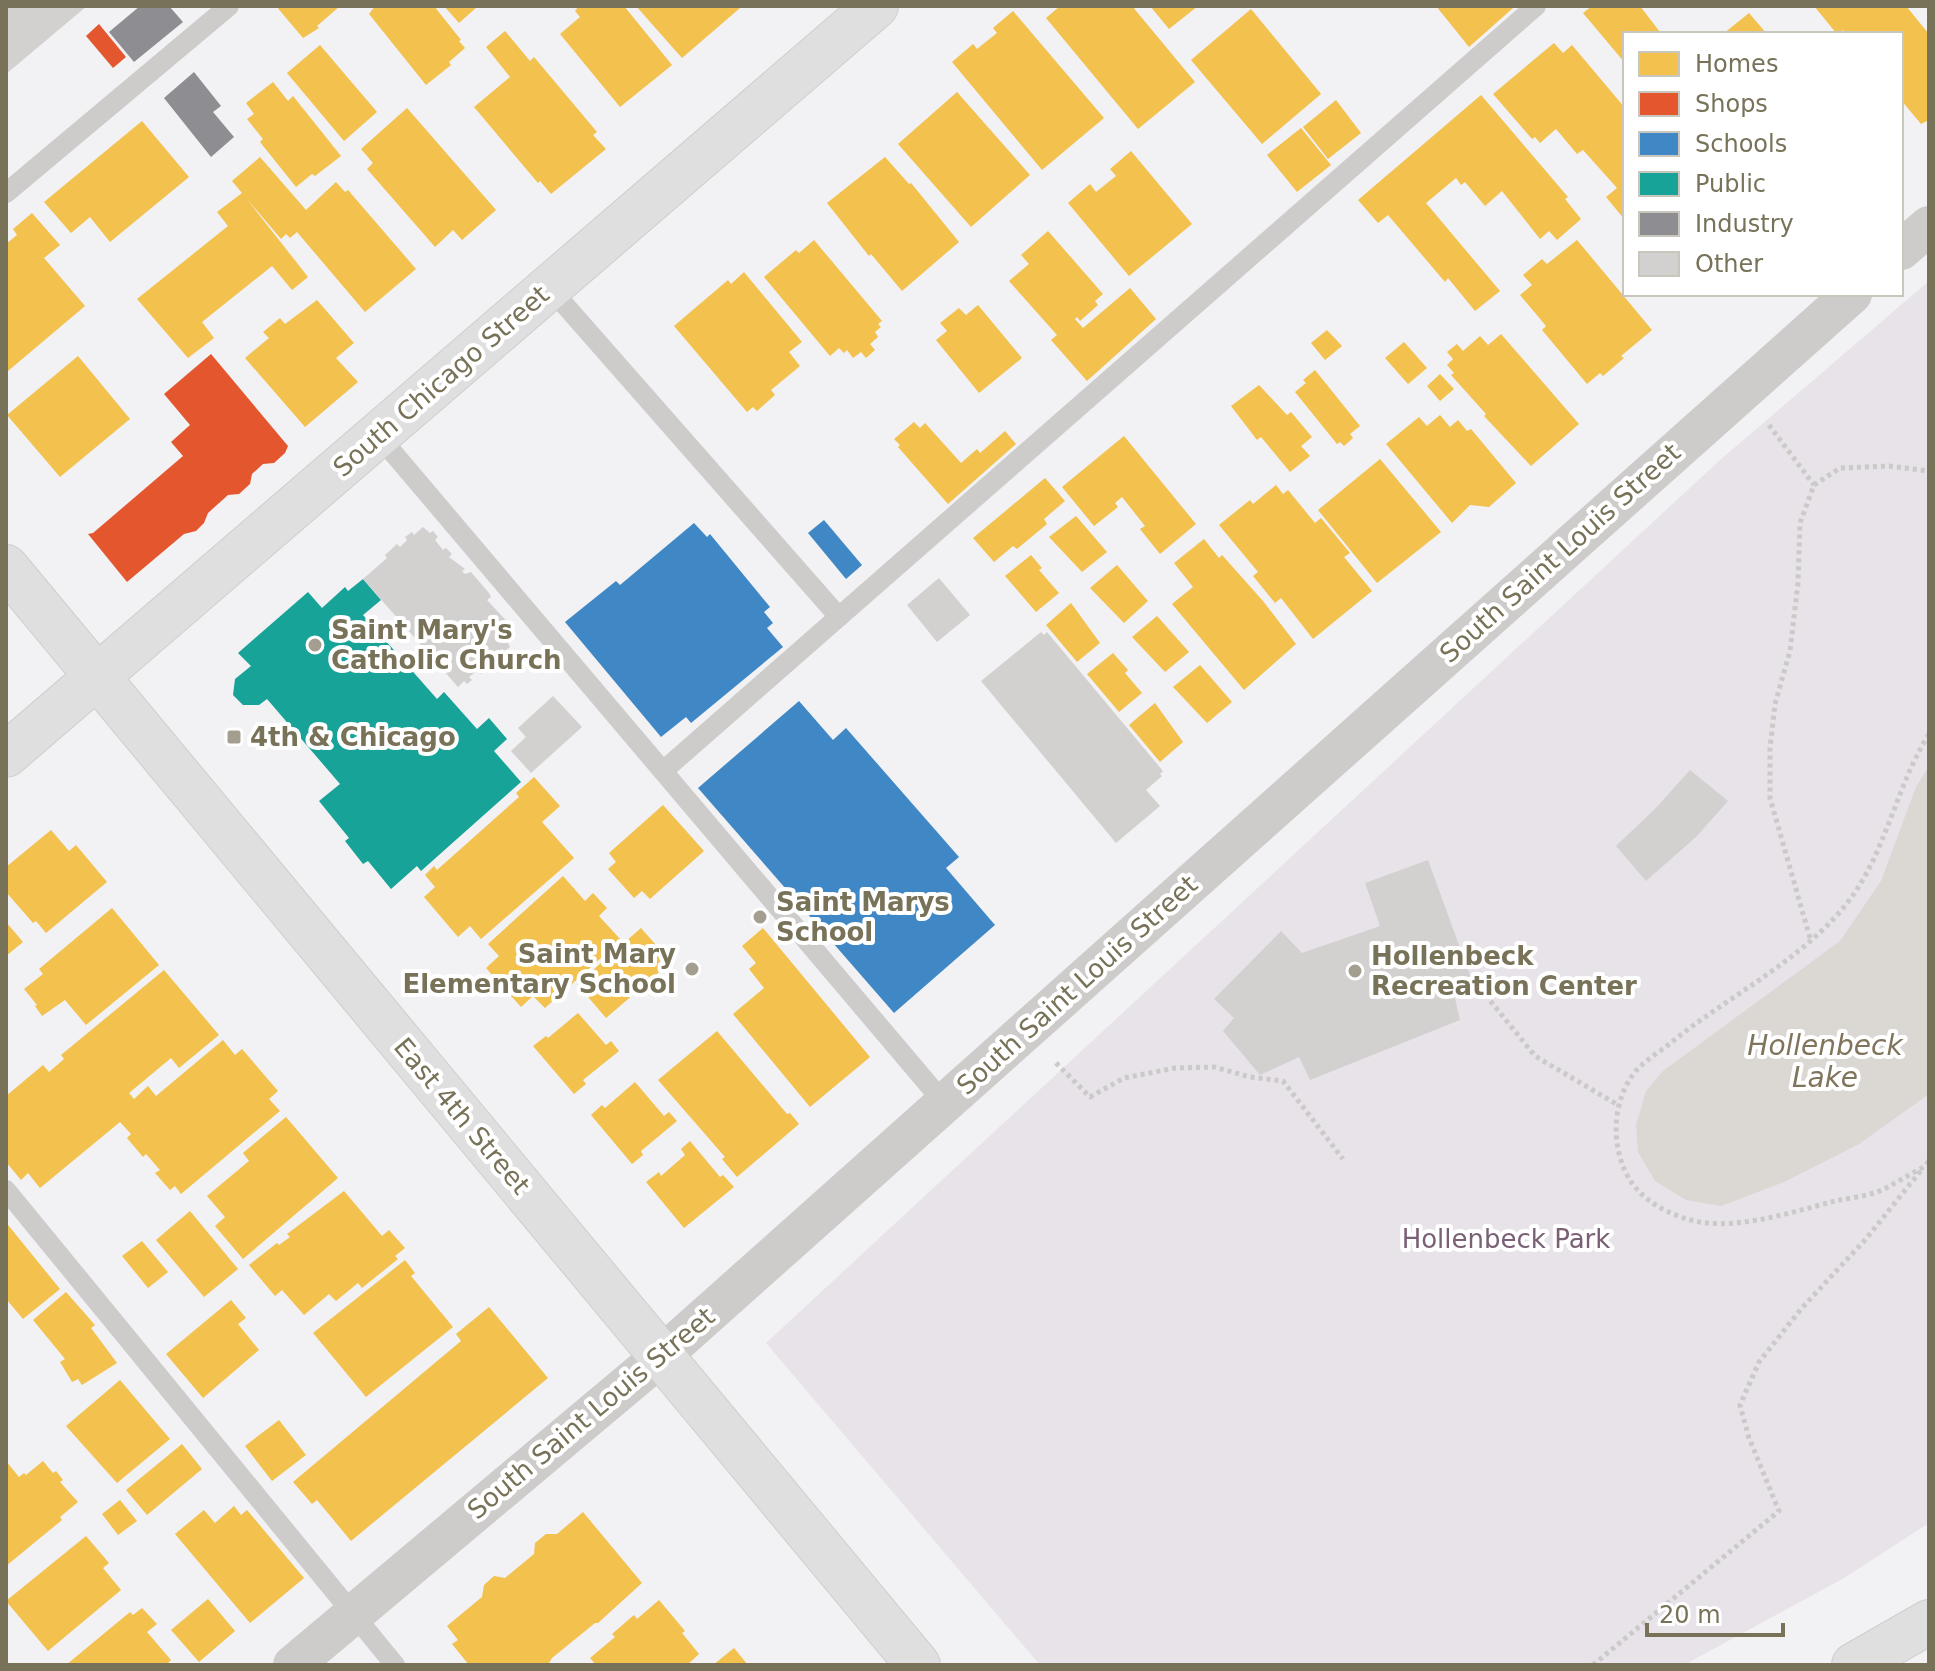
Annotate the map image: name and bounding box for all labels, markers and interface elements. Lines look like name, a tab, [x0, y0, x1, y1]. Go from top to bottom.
legend	[1623, 32, 1903, 296]
text: Homes	[1695, 50, 1778, 78]
text: Shops	[1695, 90, 1768, 118]
text: Schools	[1695, 130, 1787, 158]
text: Public	[1695, 170, 1766, 198]
text: Industry	[1695, 210, 1794, 238]
text: Other	[1695, 250, 1763, 278]
street label: South Chicago Street	[327, 279, 555, 483]
street label: South Saint Louis Street	[1434, 437, 1686, 669]
place label: Saint Mary's Catholic Church	[331, 615, 562, 675]
marker: Saint Mary's Catholic Church	[306, 636, 324, 654]
place label: 4th & Chicago	[250, 722, 456, 752]
marker: 4th & Chicago	[225, 728, 243, 746]
street label: South Saint Louis Street	[951, 869, 1203, 1101]
place label: Saint Marys School	[776, 887, 950, 947]
marker: Saint Marys School	[751, 908, 769, 926]
place label: Saint Mary Elementary School	[402, 939, 676, 999]
place label: Hollenbeck Recreation Center	[1371, 941, 1637, 1001]
marker: Saint Mary Elementary School	[683, 960, 701, 978]
marker: Hollenbeck Recreation Center	[1346, 962, 1364, 980]
water label: Hollenbeck Lake	[1747, 1029, 1904, 1094]
street label: East 4th Street	[388, 1032, 536, 1200]
park label: Hollenbeck Park	[1402, 1224, 1610, 1254]
street label: South Saint Louis Street	[462, 1301, 720, 1525]
scale bar	[1647, 1587, 1783, 1637]
text: 20 m	[1659, 1601, 1721, 1629]

